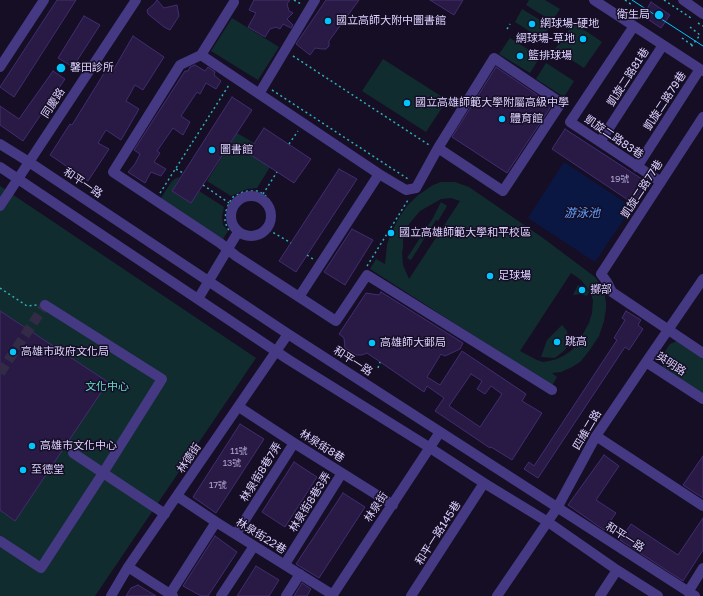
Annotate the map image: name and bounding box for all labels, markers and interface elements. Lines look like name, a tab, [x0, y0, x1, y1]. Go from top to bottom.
place label: 衛生局	[617, 8, 650, 22]
marker: 衛生局	[653, 9, 665, 21]
place label: 國立高師大附中圖書館	[336, 14, 446, 28]
marker: 國立高師大附中圖書館	[323, 16, 333, 26]
place label: 網球場-硬地	[540, 17, 599, 31]
marker: 網球場-硬地	[527, 19, 537, 29]
place label: 網球場-草地	[516, 32, 575, 46]
marker: 網球場-草地	[578, 34, 588, 44]
street label: 凱旋二路81巷	[604, 45, 652, 109]
place label: 籃排球場	[528, 49, 572, 63]
marker: 籃排球場	[515, 51, 525, 61]
place label: 馨田診所	[70, 61, 114, 75]
marker: 馨田診所	[55, 62, 67, 74]
street label: 凱旋二路79巷	[641, 69, 689, 133]
street label: 同慶路	[38, 86, 68, 120]
place label: 國立高雄師範大學附屬高級中學	[415, 96, 569, 110]
marker: 國立高雄師範大學附屬高級中學	[402, 98, 412, 108]
place label: 體育館	[510, 112, 543, 126]
street label: 凱旋二路83巷	[582, 112, 646, 162]
marker: 體育館	[497, 114, 507, 124]
place label: 圖書館	[220, 143, 253, 157]
marker: 圖書館	[207, 145, 217, 155]
street label: 凱旋二路77巷	[618, 157, 666, 221]
street label: 和平一路	[61, 165, 105, 201]
house number: 19號	[611, 174, 629, 184]
water label: 游泳池	[564, 206, 600, 220]
place label: 國立高雄師範大學和平校區	[399, 226, 531, 240]
marker: 國立高雄師範大學和平校區	[386, 228, 396, 238]
place label: 足球場	[498, 269, 531, 283]
marker: 足球場	[485, 271, 495, 281]
place label: 擲部	[590, 283, 612, 297]
marker: 擲部	[577, 285, 587, 295]
place label: 跳高	[565, 335, 587, 349]
place label: 高雄師大郵局	[380, 336, 446, 350]
marker: 跳高	[552, 337, 562, 347]
marker: 高雄師大郵局	[367, 338, 377, 348]
street label: 和平一路	[331, 343, 375, 379]
place label: 高雄市政府文化局	[21, 345, 109, 359]
marker: 高雄市政府文化局	[8, 347, 18, 357]
street label: 英明路	[654, 349, 688, 379]
park label: 文化中心	[85, 380, 129, 394]
street label: 四維二路	[570, 408, 604, 452]
street label: 林泉街8巷	[297, 427, 347, 465]
place label: 高雄市文化中心	[40, 439, 117, 453]
street label: 林泉街8巷7弄	[238, 440, 284, 504]
marker: 高雄市文化中心	[27, 441, 37, 451]
street label: 林德街	[174, 441, 204, 475]
house number: 11號	[230, 446, 248, 456]
house number: 13號	[223, 458, 241, 468]
place label: 至德堂	[31, 463, 64, 477]
marker: 至德堂	[18, 465, 28, 475]
street label: 林泉街8巷3弄	[286, 470, 334, 534]
house number: 17號	[209, 480, 227, 490]
street label: 林泉街	[361, 490, 391, 524]
street label: 和平一路145巷	[412, 499, 464, 567]
street label: 林泉街22巷	[233, 515, 289, 557]
street label: 和平一路	[603, 519, 647, 555]

